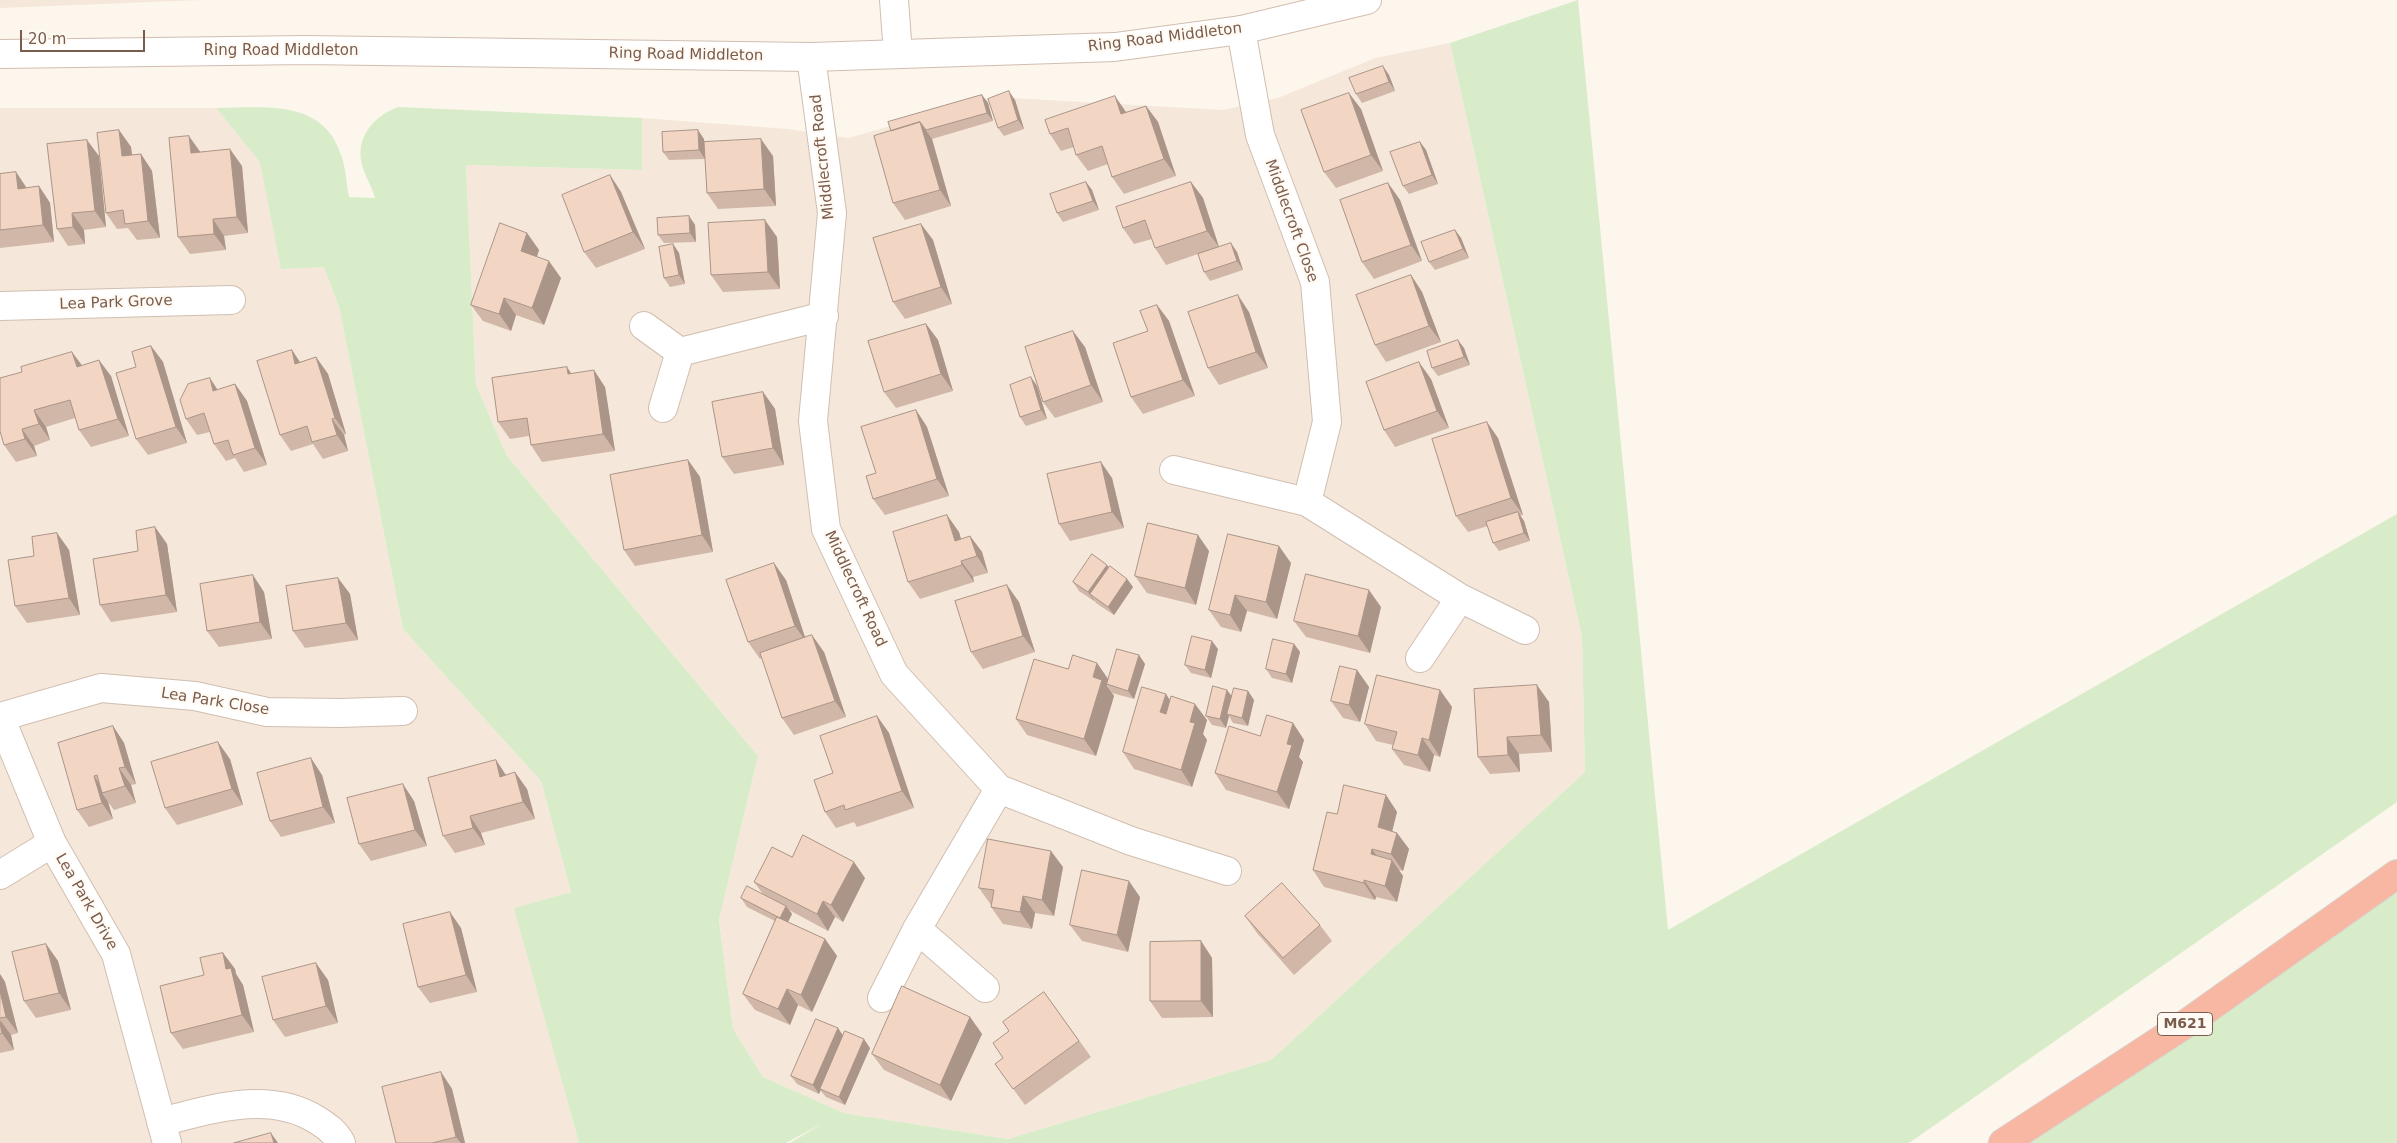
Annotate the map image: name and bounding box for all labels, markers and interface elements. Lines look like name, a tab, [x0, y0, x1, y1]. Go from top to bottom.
scale bar	[22, 20, 148, 52]
street label: Ring Road Middleton	[1087, 20, 1243, 56]
text: 20 m	[28, 30, 66, 48]
street label: Ring Road Middleton	[204, 42, 358, 60]
street label: Ring Road Middleton	[608, 45, 764, 65]
street label: Middlecroft Road	[807, 93, 839, 221]
street label: Middlecroft Close	[1260, 157, 1322, 285]
street label: Lea Park Grove	[59, 292, 173, 314]
street label: Middlecroft Road	[820, 528, 890, 650]
street label: Lea Park Close	[160, 685, 270, 719]
street label: Lea Park Drive	[51, 851, 121, 953]
road number: M621	[2158, 1012, 2212, 1036]

